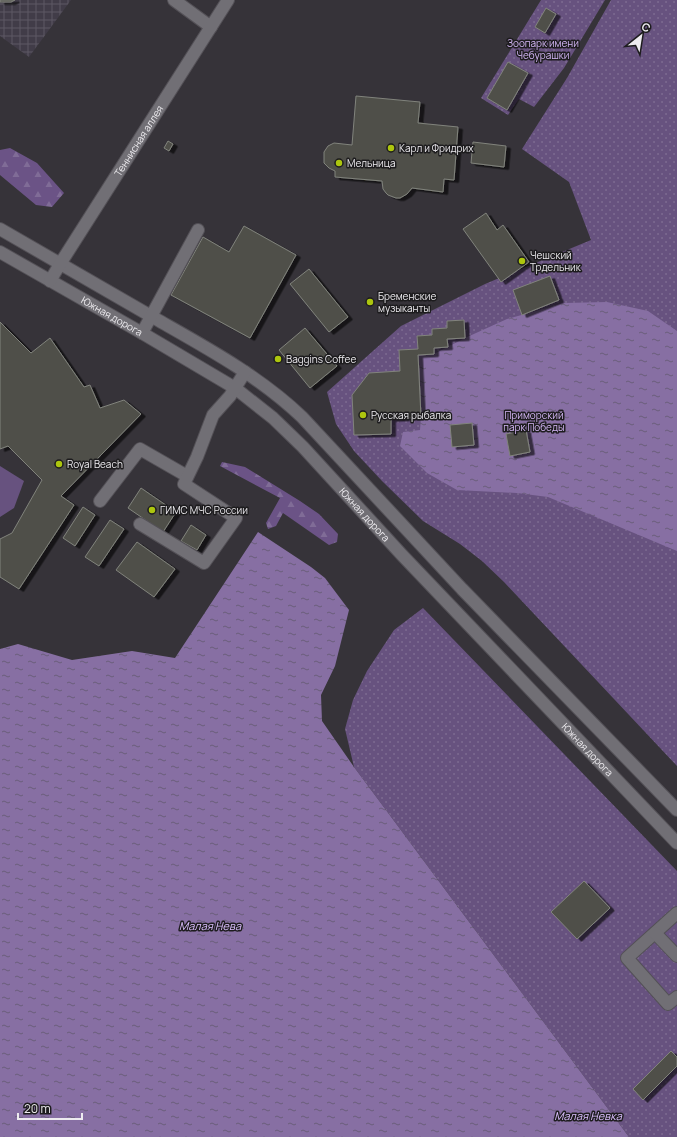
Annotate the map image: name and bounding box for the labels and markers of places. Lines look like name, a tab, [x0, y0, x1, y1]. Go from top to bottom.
place label: Карл и Фридрих	[399, 141, 474, 155]
marker: Карл и Фридрих	[386, 143, 396, 153]
place label: Мельница	[347, 156, 396, 170]
marker: Мельница	[334, 158, 344, 168]
place label: Чешский Трдельник	[530, 248, 582, 274]
marker: Чешский Трдельник	[517, 256, 527, 266]
place label: Бременские музыканты	[378, 289, 437, 315]
marker: Бременские музыканты	[365, 297, 375, 307]
place label: Baggins Coffee	[286, 352, 356, 366]
marker: Baggins Coffee	[273, 354, 283, 364]
place label: Русская рыбалка	[371, 408, 451, 422]
marker: Русская рыбалка	[358, 410, 368, 420]
place label: Royal Beach	[67, 457, 123, 471]
marker: Royal Beach	[54, 459, 64, 469]
place label: ГИМС МЧС России	[160, 503, 248, 517]
marker: ГИМС МЧС России	[147, 505, 157, 515]

